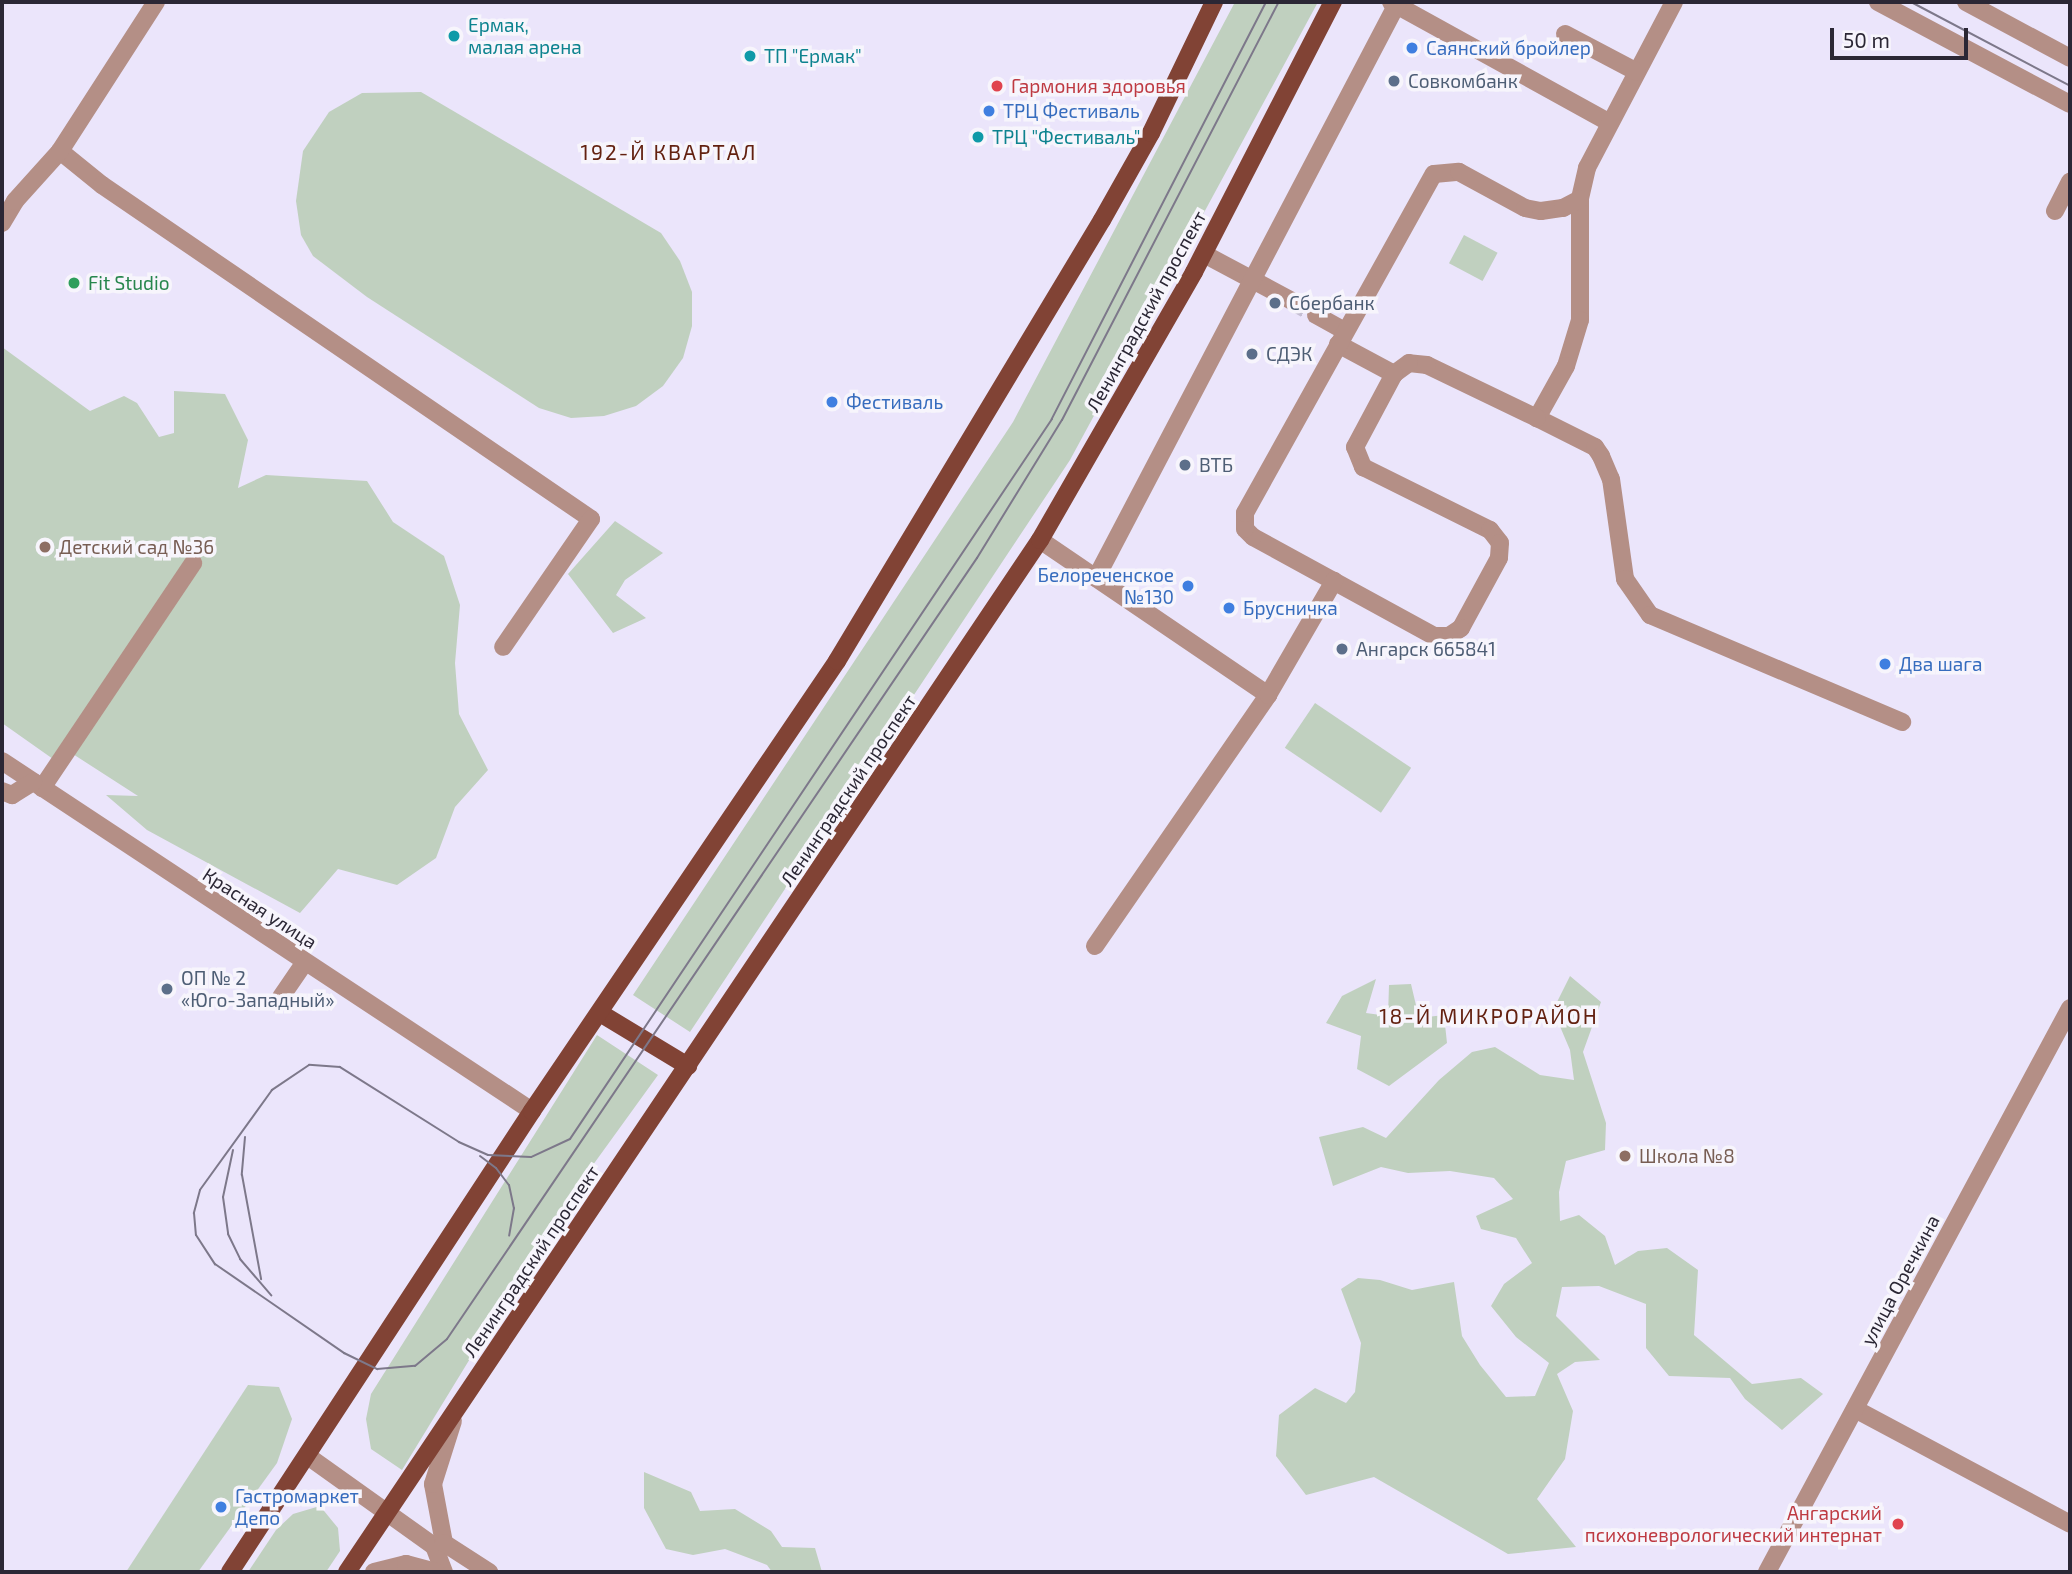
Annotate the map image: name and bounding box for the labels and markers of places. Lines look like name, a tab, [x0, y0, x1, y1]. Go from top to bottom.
place label: Ермак, малая арена	[468, 14, 582, 58]
marker: Ермак, малая арена	[446, 28, 462, 44]
place label: Саянский бройлер	[1426, 37, 1591, 59]
marker: Саянский бройлер	[1404, 40, 1420, 56]
place label: ТП "Ермак"	[764, 45, 862, 67]
marker: ТП "Ермак"	[742, 48, 758, 64]
place label: Совкомбанк	[1408, 70, 1518, 92]
marker: Совкомбанк	[1386, 73, 1402, 89]
place label: Гармония здоровья	[1011, 75, 1186, 97]
marker: Гармония здоровья	[989, 78, 1005, 94]
place label: ТРЦ Фестиваль	[1003, 100, 1140, 122]
marker: ТРЦ Фестиваль	[981, 103, 997, 119]
place label: ТРЦ "Фестиваль"	[992, 126, 1141, 148]
marker: ТРЦ "Фестиваль"	[970, 129, 986, 145]
place label: Fit Studio	[88, 272, 169, 294]
marker: Fit Studio	[66, 275, 82, 291]
place label: Сбербанк	[1289, 292, 1375, 314]
marker: Сбербанк	[1267, 295, 1283, 311]
place label: СДЭК	[1266, 343, 1312, 365]
marker: СДЭК	[1244, 346, 1260, 362]
place label: Фестиваль	[846, 391, 943, 413]
marker: Фестиваль	[824, 394, 840, 410]
place label: ВТБ	[1199, 454, 1233, 476]
marker: ВТБ	[1177, 457, 1193, 473]
place label: Детский сад №36	[59, 536, 214, 558]
marker: Детский сад №36	[37, 539, 53, 555]
place label: Белореченское №130	[1038, 564, 1174, 608]
marker: Белореченское №130	[1180, 578, 1196, 594]
place label: Брусничка	[1243, 597, 1338, 619]
marker: Брусничка	[1221, 600, 1237, 616]
place label: Ангарск 665841	[1356, 638, 1496, 660]
marker: Ангарск 665841	[1334, 641, 1350, 657]
place label: Два шага	[1899, 653, 1982, 675]
marker: Два шага	[1877, 656, 1893, 672]
place label: ОП № 2 «Юго-Западный»	[181, 967, 334, 1011]
marker: ОП № 2 «Юго-Западный»	[159, 981, 175, 997]
place label: Школа №8	[1639, 1145, 1735, 1167]
marker: Школа №8	[1617, 1148, 1633, 1164]
place label: Гастромаркет Депо	[235, 1485, 359, 1529]
marker: Гастромаркет Депо	[213, 1499, 229, 1515]
place label: Ангарский психоневрологический интернат	[1585, 1502, 1882, 1546]
marker: Ангарский психоневрологический интернат	[1888, 1514, 1908, 1534]

